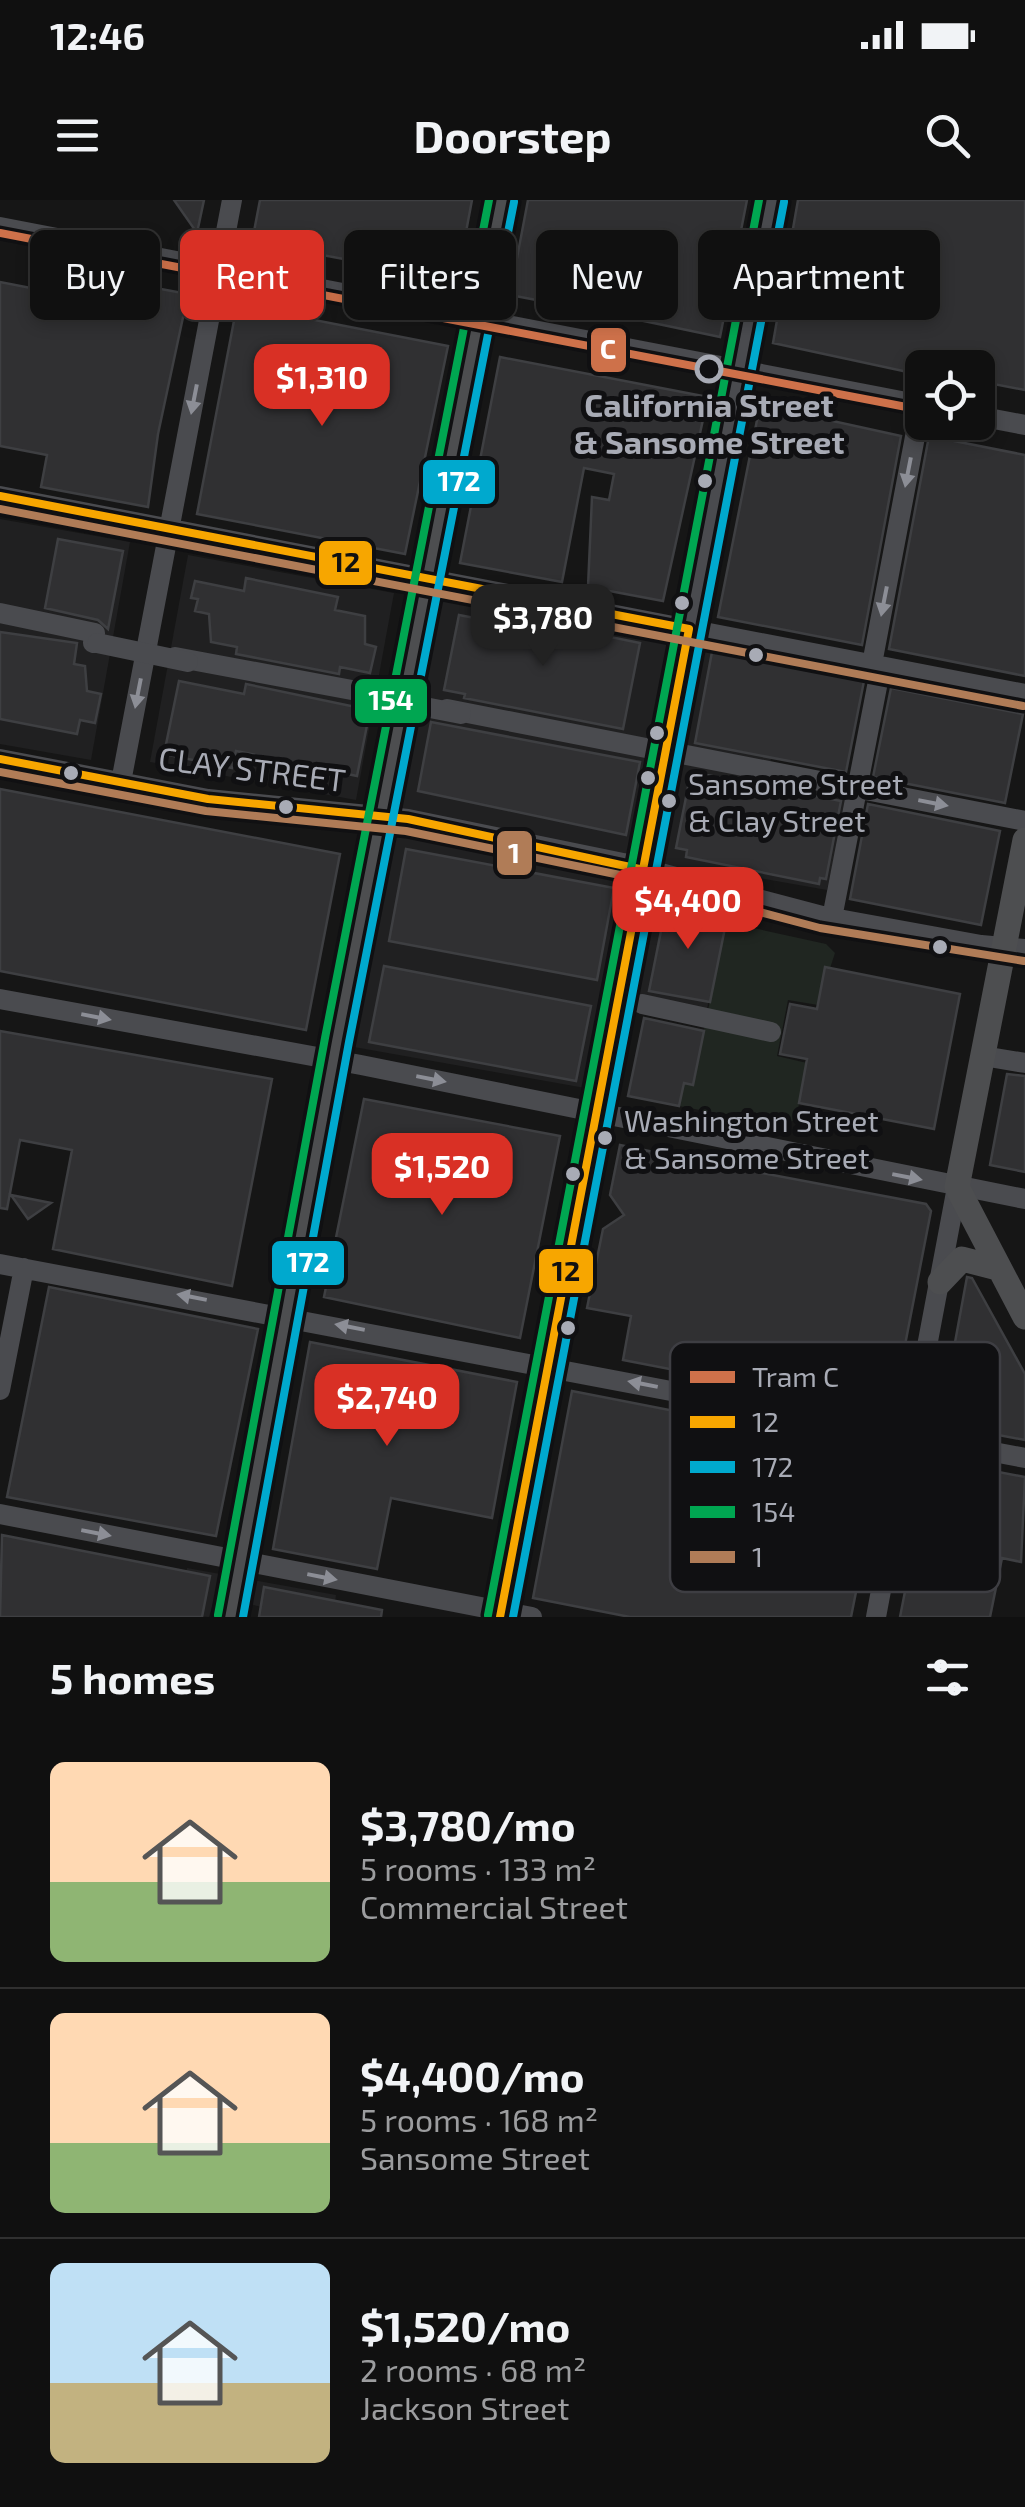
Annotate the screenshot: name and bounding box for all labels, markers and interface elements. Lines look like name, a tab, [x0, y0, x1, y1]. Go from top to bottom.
text: 12:46	[50, 12, 145, 58]
icon: menu	[50, 108, 105, 163]
text: Doorstep	[414, 108, 611, 162]
icon: search	[920, 108, 975, 163]
chip: Buy	[30, 230, 160, 320]
chip: Rent	[180, 230, 324, 320]
chip: Filters	[344, 230, 516, 320]
chip: New	[536, 230, 678, 320]
chip: Apartment	[698, 230, 940, 320]
line badge: C	[589, 326, 628, 374]
text: C	[600, 331, 616, 365]
pin: $1,310	[241, 344, 403, 429]
map controls	[905, 350, 995, 440]
button: locate	[905, 350, 995, 440]
marker: California Street & Sansome Street	[696, 356, 722, 382]
text: $1,310	[276, 357, 368, 395]
one-way arrow	[185, 384, 201, 415]
place label: California Street & Sansome Street	[573, 385, 845, 460]
one-way arrow	[900, 457, 916, 488]
line badge: 172	[421, 458, 497, 506]
text: 172	[437, 463, 481, 497]
unlabelled marker	[695, 471, 715, 491]
line badge: 12	[317, 539, 374, 587]
text: 12	[332, 544, 360, 578]
pin: $3,780	[462, 584, 624, 669]
one-way arrow	[875, 586, 891, 617]
unlabelled marker	[672, 593, 692, 613]
text: $3,780	[493, 597, 593, 635]
unlabelled marker	[746, 645, 766, 665]
line badge: 154	[353, 677, 429, 725]
one-way arrow	[130, 678, 145, 709]
text: 154	[368, 682, 414, 716]
unlabelled marker	[647, 723, 667, 743]
street label: CLAY STREET	[157, 738, 348, 798]
unlabelled marker	[61, 763, 81, 783]
place label: Sansome Street & Clay Street	[688, 765, 903, 838]
unlabelled marker	[638, 768, 658, 788]
marker: Sansome Street & Clay Street	[659, 791, 679, 811]
one-way arrow	[918, 796, 949, 812]
unlabelled marker	[276, 797, 296, 817]
line badge: 1	[495, 829, 534, 877]
text: 1	[508, 835, 520, 869]
pin: $4,400	[607, 867, 769, 952]
text: $4,400	[634, 880, 742, 918]
unlabelled marker	[930, 937, 950, 957]
one-way arrow	[81, 1010, 112, 1026]
one-way arrow	[415, 1072, 447, 1087]
place label: Washington Street & Sansome Street	[624, 1102, 879, 1175]
marker: Washington Street & Sansome Street	[595, 1128, 615, 1148]
pin: $1,520	[361, 1133, 523, 1218]
text: $1,520	[394, 1146, 490, 1184]
unlabelled marker	[563, 1164, 583, 1184]
one-way arrow	[892, 1170, 923, 1185]
line badge: 172	[270, 1239, 346, 1287]
text: 172	[286, 1244, 330, 1278]
line badge: 12	[537, 1247, 595, 1295]
text: 12	[552, 1253, 580, 1287]
one-way arrow	[177, 1289, 208, 1305]
unlabelled marker	[558, 1318, 578, 1338]
one-way arrow	[334, 1319, 365, 1335]
legend	[670, 1342, 1000, 1592]
text: Tram C	[752, 1359, 839, 1393]
pin: $2,740	[306, 1364, 468, 1449]
one-way arrow	[628, 1376, 659, 1392]
text: $2,740	[336, 1377, 438, 1415]
text: 12	[752, 1404, 779, 1438]
text: 172	[752, 1449, 793, 1483]
text: 154	[752, 1494, 795, 1528]
one-way arrow	[80, 1525, 111, 1541]
text: 1	[752, 1539, 763, 1573]
one-way arrow	[307, 1569, 338, 1585]
icon: filters	[920, 1650, 975, 1705]
text: 5 homes	[50, 1652, 215, 1702]
text: $3,780/mo	[360, 1799, 575, 1849]
icon: home	[130, 1802, 250, 1922]
text: 5 rooms · 133 m²	[360, 1849, 596, 1887]
text: Commercial Street	[360, 1887, 628, 1925]
text: $4,400/mo	[360, 2050, 585, 2100]
icon: home	[130, 2053, 250, 2173]
text: 5 rooms · 168 m²	[360, 2100, 598, 2138]
text: Sansome Street	[360, 2138, 590, 2176]
text: $1,520/mo	[360, 2300, 570, 2350]
icon: home	[130, 2303, 250, 2423]
text: 2 rooms · 68 m²	[360, 2350, 586, 2388]
text: Jackson Street	[360, 2388, 569, 2426]

